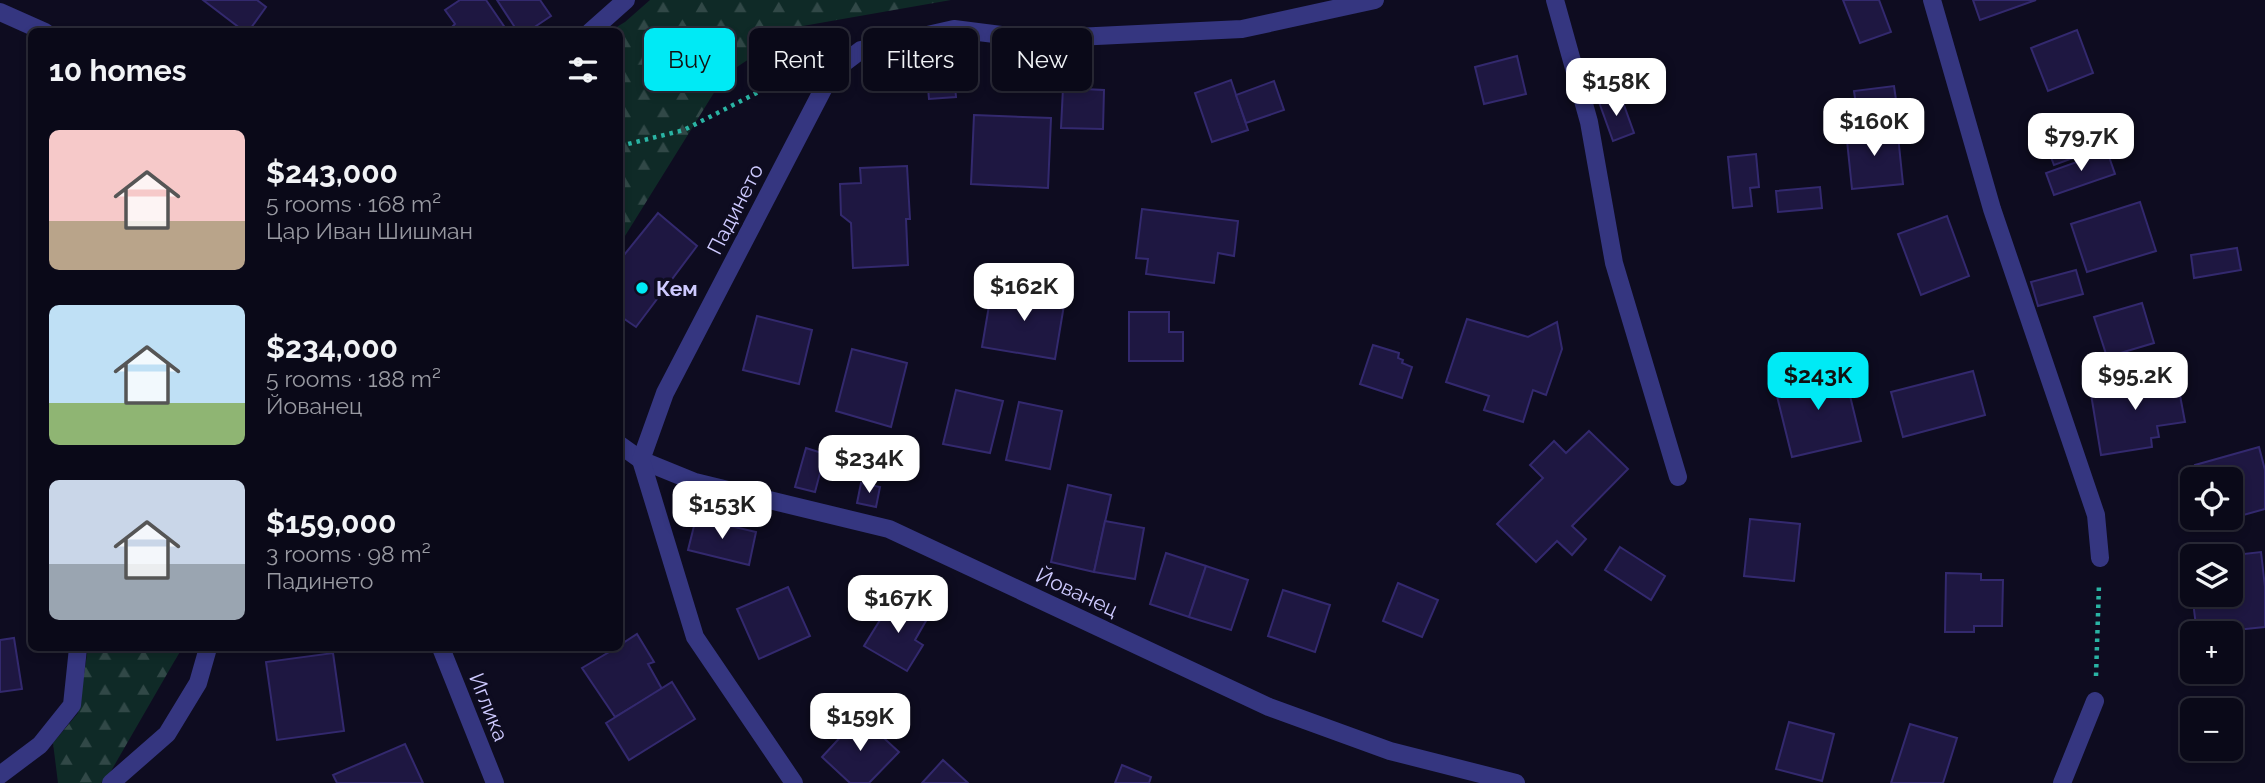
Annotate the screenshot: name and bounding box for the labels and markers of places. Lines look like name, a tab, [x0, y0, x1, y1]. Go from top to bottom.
pin: $158K	[1567, 58, 1665, 118]
pin: $160K	[1825, 99, 1923, 158]
pin: $79.7K	[2024, 114, 2138, 173]
pin: $162K	[975, 264, 1073, 323]
place label: Кем	[656, 276, 698, 301]
marker: Кем	[634, 280, 650, 296]
pin: $243K	[1769, 352, 1867, 412]
pin: $95.2K	[2078, 352, 2192, 412]
pin: $234K	[820, 435, 918, 495]
pin: $153K	[673, 482, 771, 541]
pin: $167K	[849, 576, 947, 635]
pin: $159K	[811, 694, 909, 753]

